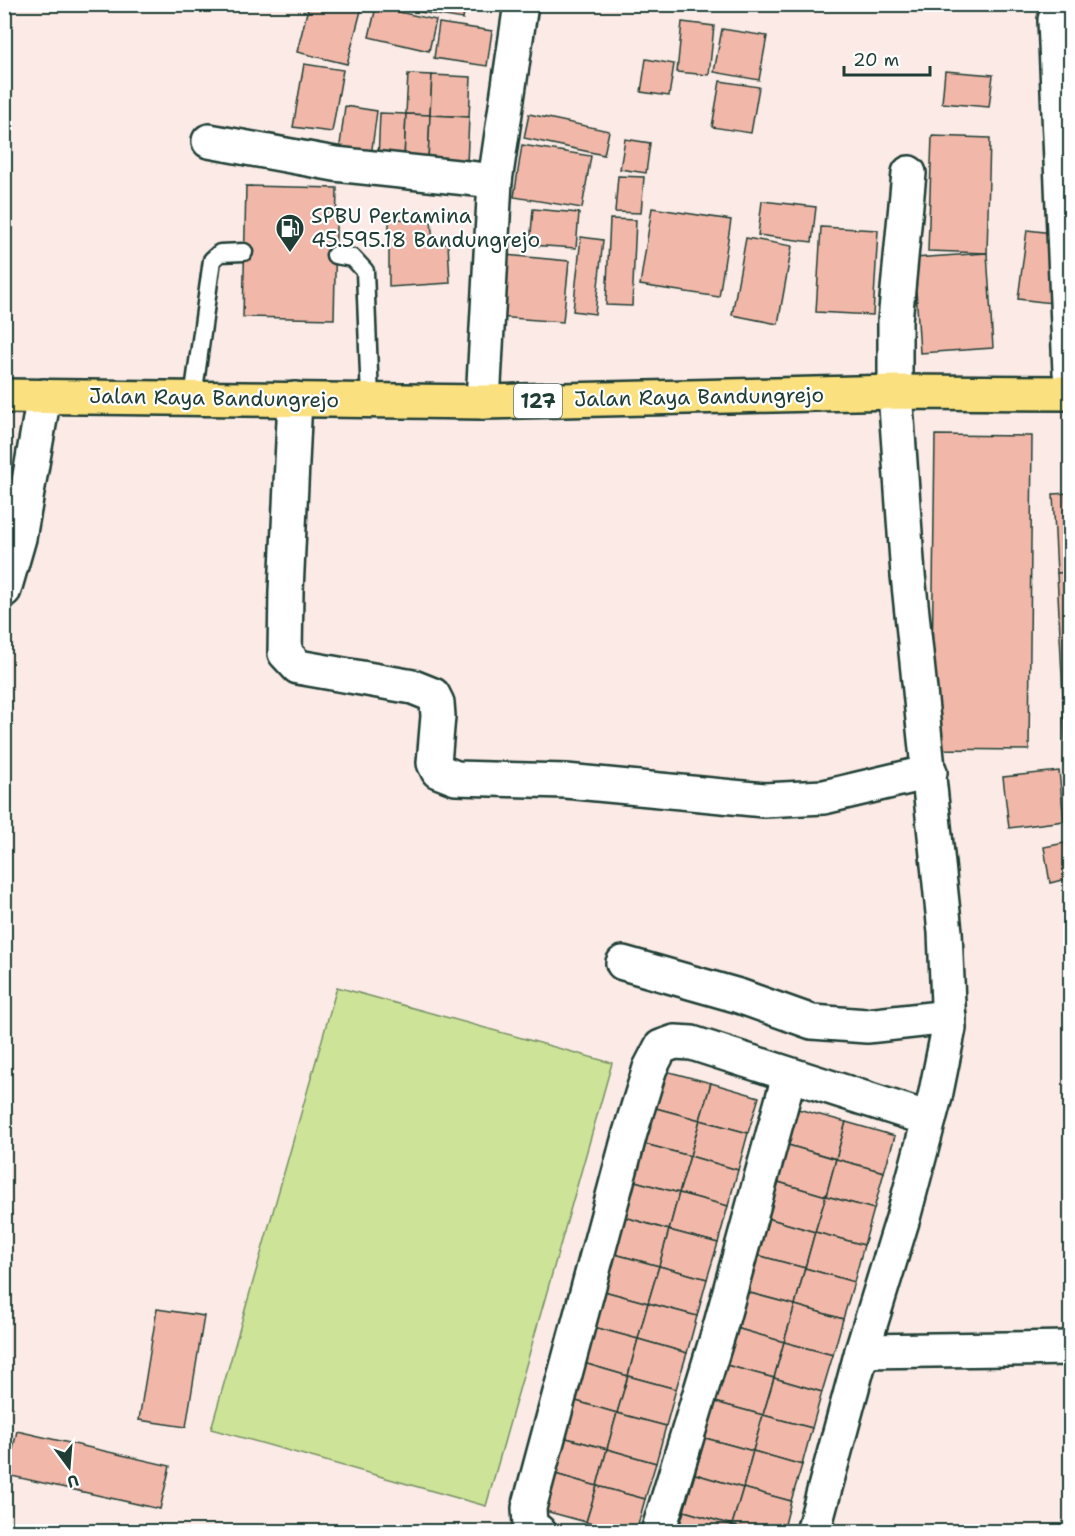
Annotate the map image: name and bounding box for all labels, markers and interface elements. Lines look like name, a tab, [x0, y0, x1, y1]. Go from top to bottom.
scale bar	[844, 39, 930, 77]
text: 20 m	[853, 48, 899, 72]
place label: SPBU Pertamina 45.595.18 Bandungrejo	[311, 202, 540, 254]
fuel station icon: SPBU Pertamina 45.595.18 Bandungrejo	[274, 212, 306, 254]
street label: Jalan Raya Bandungrejo	[574, 381, 824, 413]
street label: Jalan Raya Bandungrejo	[89, 382, 339, 414]
road number: 127	[514, 384, 562, 418]
north arrow	[39, 1437, 99, 1497]
text: U	[65, 1469, 81, 1493]

